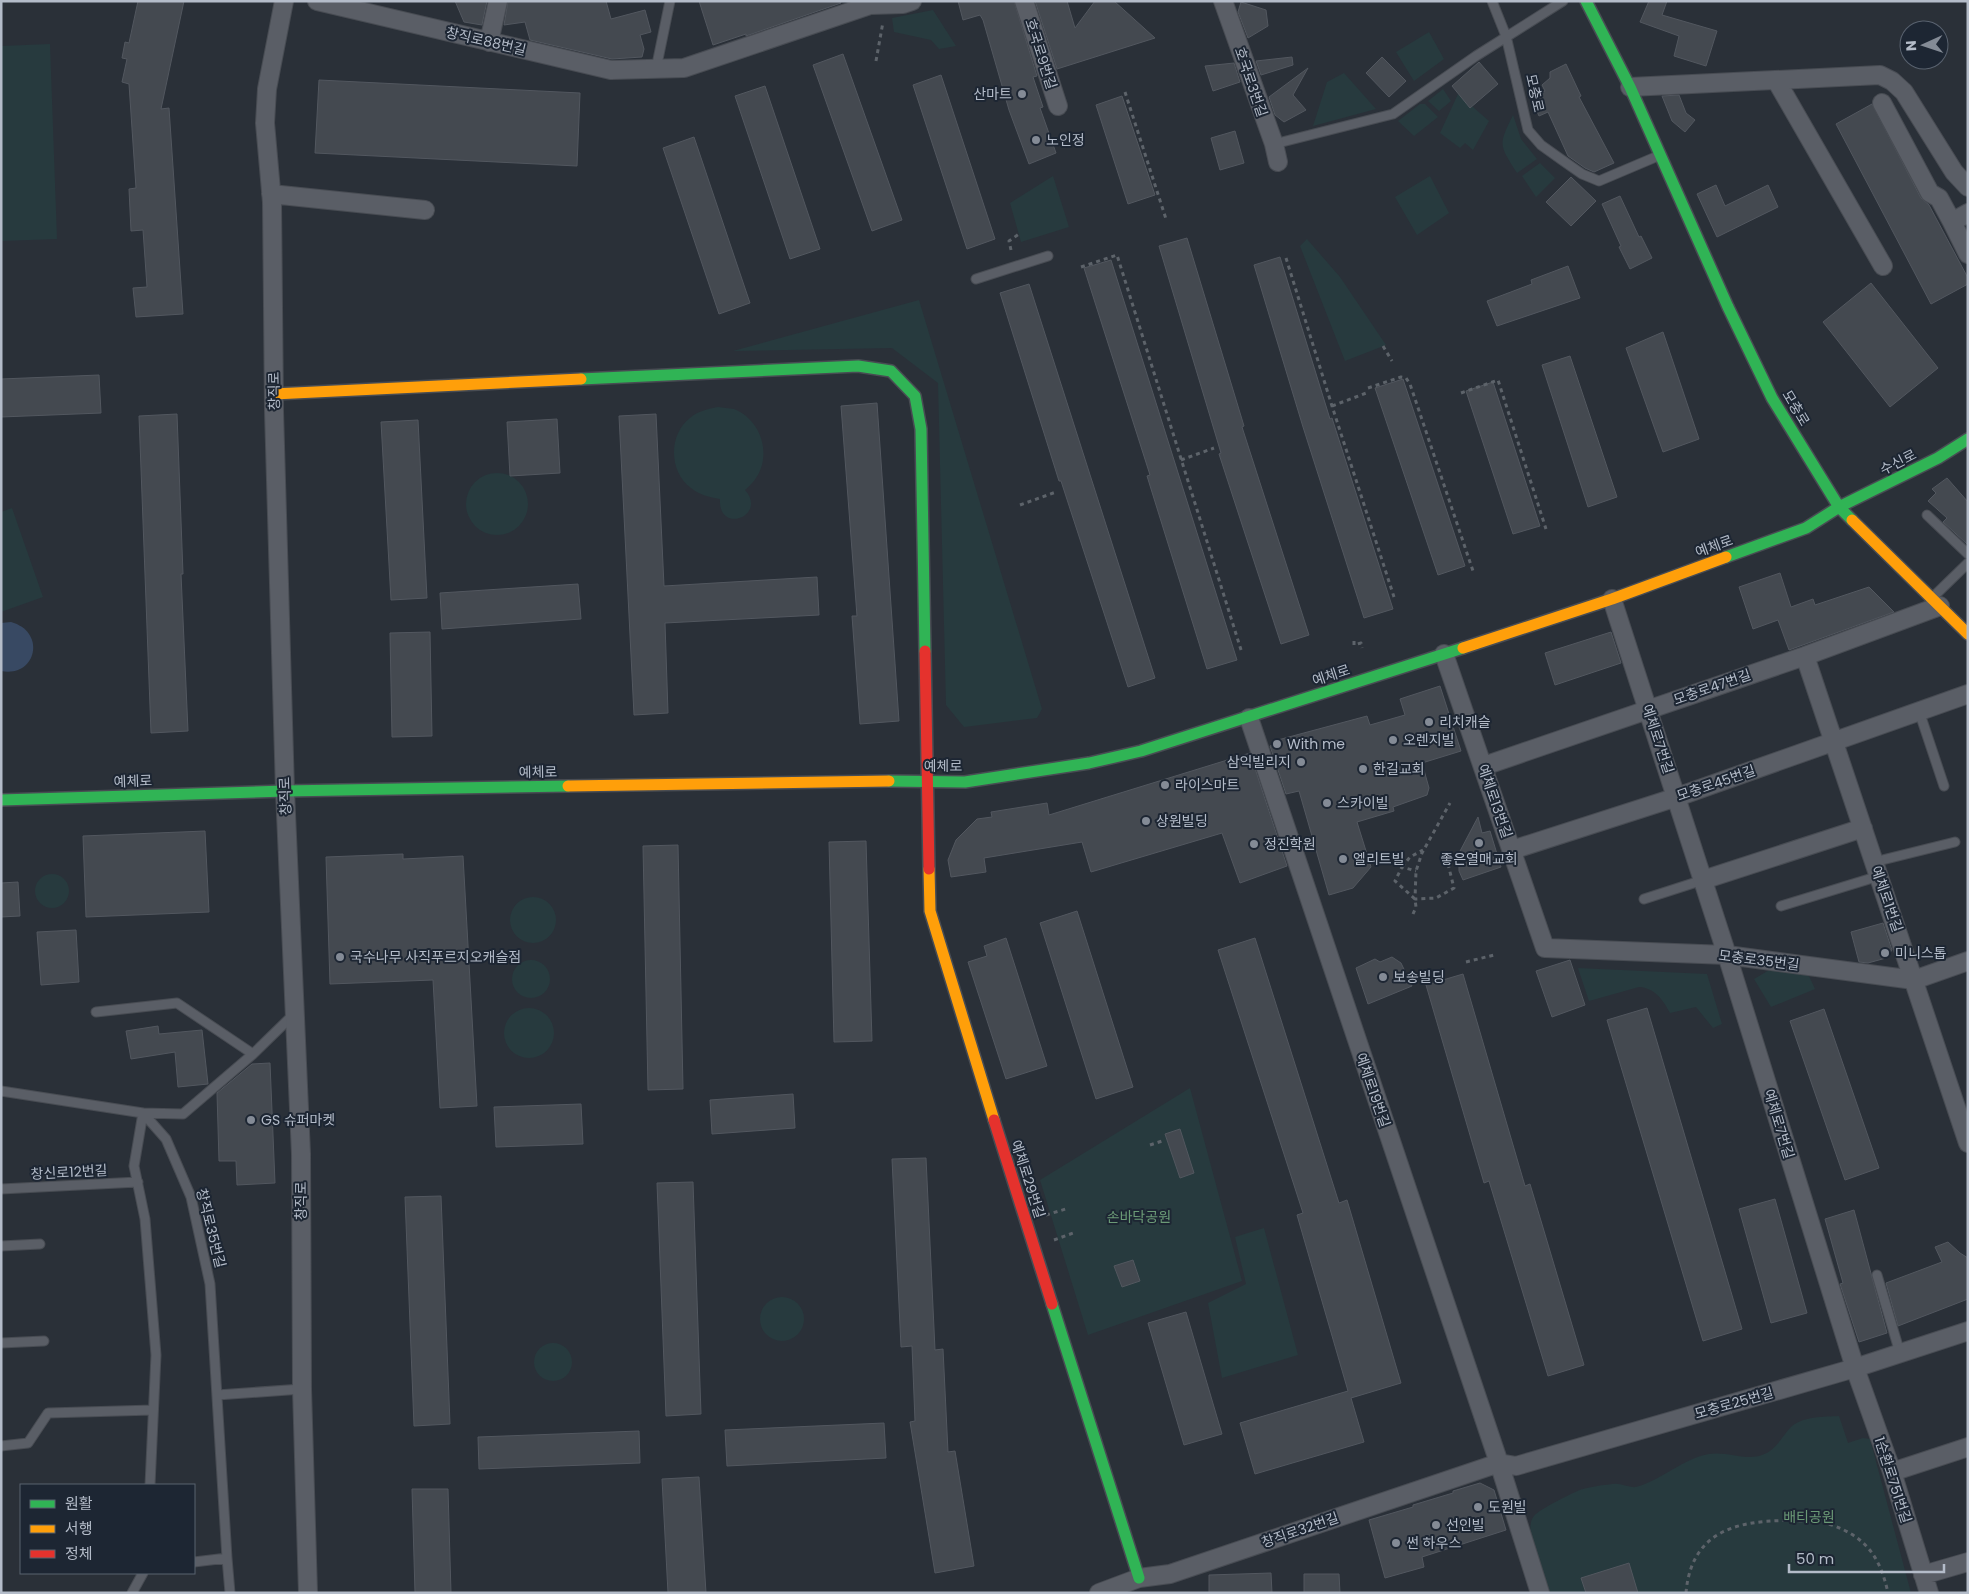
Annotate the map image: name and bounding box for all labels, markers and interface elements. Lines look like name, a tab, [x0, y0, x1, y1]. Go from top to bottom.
street label: 호국로9번길	[1020, 16, 1062, 92]
north arrow	[1899, 20, 1949, 70]
street label: 창직로88번길	[444, 22, 528, 60]
text: N	[1901, 40, 1921, 51]
street label: 호국로3번길	[1230, 44, 1272, 120]
street label: 모충로	[1521, 72, 1549, 114]
place label: 산마트	[973, 84, 1012, 104]
marker: 산마트	[1016, 88, 1028, 100]
place label: 노인정	[1046, 130, 1085, 150]
marker: 노인정	[1030, 134, 1042, 146]
street label: 창직로	[264, 371, 284, 410]
street label: 모충로	[1777, 386, 1815, 430]
street label: 수신로	[1876, 444, 1920, 480]
street label: 예체로	[1692, 530, 1736, 562]
street label: 예체로	[1310, 659, 1353, 690]
street label: 모충로47번길	[1671, 664, 1753, 710]
street label: 예체로7번길	[1637, 702, 1679, 776]
place label: 리치캐슬	[1439, 712, 1491, 732]
marker: 리치캐슬	[1423, 716, 1435, 728]
place label: 오렌지빌	[1403, 730, 1455, 750]
place label: With me	[1287, 734, 1345, 754]
marker: 오렌지빌	[1387, 734, 1399, 746]
marker: With me	[1271, 738, 1283, 750]
place label: 삼익빌리지	[1227, 752, 1291, 772]
street label: 예체로	[924, 756, 962, 776]
marker: 삼익빌리지	[1295, 756, 1307, 768]
place label: 한길교회	[1373, 759, 1425, 779]
street label: 모충로45번길	[1674, 760, 1758, 806]
street label: 예체로13번길	[1473, 761, 1517, 841]
street label: 예체로	[519, 762, 558, 782]
marker: 한길교회	[1357, 763, 1369, 775]
street label: 예체로	[113, 770, 153, 792]
place label: 라이스마트	[1175, 775, 1240, 795]
street label: 창직로	[274, 776, 296, 816]
marker: 라이스마트	[1159, 779, 1171, 791]
place label: 스카이빌	[1337, 793, 1389, 813]
marker: 스카이빌	[1321, 797, 1333, 809]
place label: 상원빌딩	[1156, 811, 1208, 831]
marker: 상원빌딩	[1140, 815, 1152, 827]
place label: 정진학원	[1264, 834, 1316, 854]
marker: 좋은열매교회	[1473, 837, 1485, 849]
marker: 정진학원	[1248, 838, 1260, 850]
place label: 엘리트빌	[1353, 849, 1405, 869]
place label: 좋은열매교회	[1440, 849, 1518, 869]
marker: 엘리트빌	[1337, 853, 1349, 865]
street label: 예체로1번길	[1866, 863, 1908, 935]
place label: 미니스톱	[1895, 943, 1947, 963]
street label: 모충로35번길	[1717, 945, 1801, 975]
place label: 국수나무 사직푸르지오캐슬점	[350, 947, 521, 967]
marker: 미니스톱	[1879, 947, 1891, 959]
marker: 국수나무 사직푸르지오캐슬점	[334, 951, 346, 963]
place label: 보송빌딩	[1393, 967, 1445, 987]
marker: 보송빌딩	[1377, 971, 1389, 983]
street label: 예체로19번길	[1351, 1050, 1395, 1130]
street label: 예체로7번길	[1759, 1087, 1799, 1161]
place label: GS 슈퍼마켓	[261, 1110, 335, 1130]
marker: GS 슈퍼마켓	[245, 1114, 257, 1126]
street label: 예체로29번길	[1006, 1137, 1050, 1221]
street label: 창신로12번길	[30, 1160, 108, 1184]
street label: 창직로	[291, 1182, 311, 1220]
street label: 창직로35번길	[191, 1186, 231, 1270]
park label: 손바닥공원	[1107, 1207, 1171, 1227]
street label: 모충로25번길	[1692, 1382, 1776, 1424]
street label: 1순환로751번길	[1870, 1434, 1916, 1526]
legend	[20, 1484, 195, 1574]
text: 원활	[65, 1493, 93, 1514]
place label: 도원빌	[1488, 1497, 1527, 1517]
marker: 도원빌	[1472, 1501, 1484, 1513]
street label: 창직로32번길	[1259, 1507, 1341, 1553]
park label: 배티공원	[1783, 1507, 1835, 1527]
place label: 선인빌	[1446, 1515, 1485, 1535]
text: 서행	[65, 1518, 93, 1539]
marker: 선인빌	[1430, 1519, 1442, 1531]
place label: 썬 하우스	[1406, 1533, 1461, 1553]
marker: 썬 하우스	[1390, 1537, 1402, 1549]
scale bar	[1789, 1542, 1944, 1574]
text: 정체	[65, 1543, 93, 1564]
text: 50 m	[1796, 1548, 1834, 1569]

